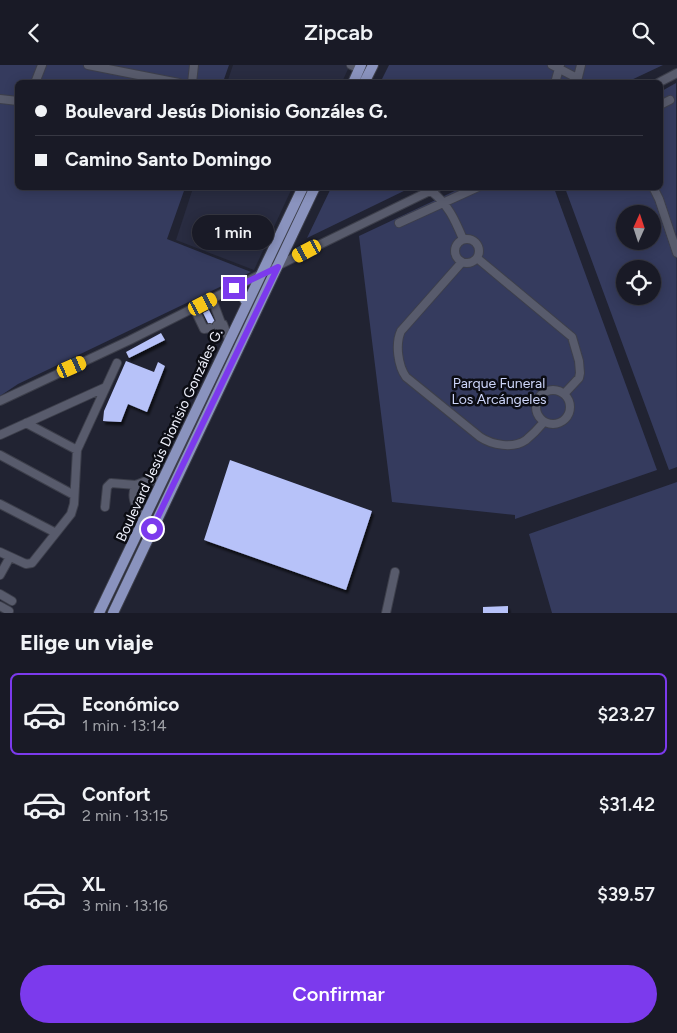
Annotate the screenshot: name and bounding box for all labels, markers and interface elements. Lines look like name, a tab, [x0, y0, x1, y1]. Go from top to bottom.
icon: back	[20, 19, 48, 47]
text: Zipcab	[304, 19, 373, 46]
icon: search	[629, 19, 657, 47]
text: Boulevard Jesús Dionisio Gonzáles G.	[65, 100, 388, 123]
text: Camino Santo Domingo	[65, 148, 271, 171]
north arrow	[616, 205, 661, 250]
map controls	[616, 205, 661, 305]
callout: 1 min	[193, 215, 275, 251]
text: 1 min	[214, 223, 252, 242]
car	[290, 237, 323, 265]
button: locate	[616, 260, 661, 305]
route end	[223, 277, 245, 299]
car	[186, 291, 219, 317]
street label: Boulevard Jesús Dionisio Gonzáles G.	[112, 326, 226, 544]
car	[55, 354, 88, 380]
park label: Parque Funeral Los Arcángeles	[451, 375, 547, 408]
route start	[141, 518, 163, 540]
text: Elige un viaje	[20, 629, 153, 656]
icon: car	[22, 692, 67, 737]
text: Económico	[82, 693, 179, 716]
text: $23.27	[597, 703, 655, 726]
text: 1 min · 13:14	[82, 716, 167, 735]
icon: car	[22, 782, 67, 827]
text: Confort	[82, 783, 151, 806]
text: $31.42	[599, 793, 655, 816]
text: 2 min · 13:15	[82, 806, 168, 825]
icon: car	[22, 872, 67, 917]
text: XL	[82, 873, 105, 896]
text: $39.57	[597, 883, 655, 906]
text: 3 min · 13:16	[82, 896, 168, 915]
button: Confirmar	[20, 965, 657, 1023]

